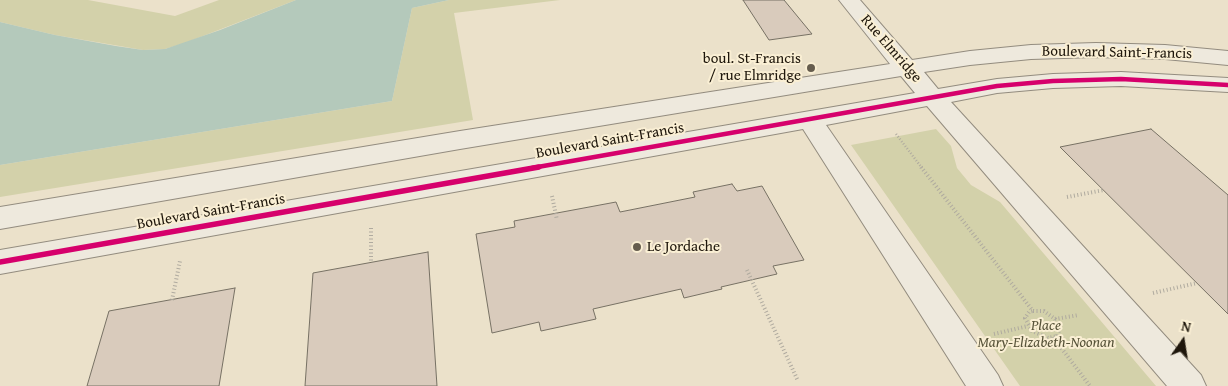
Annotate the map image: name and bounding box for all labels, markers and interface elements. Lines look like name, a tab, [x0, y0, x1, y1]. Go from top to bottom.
street label: Rue Elmridge	[857, 11, 925, 87]
street label: Boulevard Saint-Francis	[1042, 43, 1192, 63]
place label: boul. St-Francis / rue Elmridge	[703, 50, 801, 85]
marker: boul. St-Francis / rue Elmridge	[805, 62, 817, 74]
street label: Boulevard Saint-Francis	[534, 119, 686, 163]
street label: Boulevard Saint-Francis	[135, 190, 287, 234]
place label: Le Jordache	[647, 238, 720, 256]
marker: Le Jordache	[631, 241, 643, 253]
north arrow	[1158, 316, 1208, 366]
text: N	[1180, 316, 1193, 337]
park label: Place Mary-Elizabeth-Noonan	[977, 317, 1115, 352]

